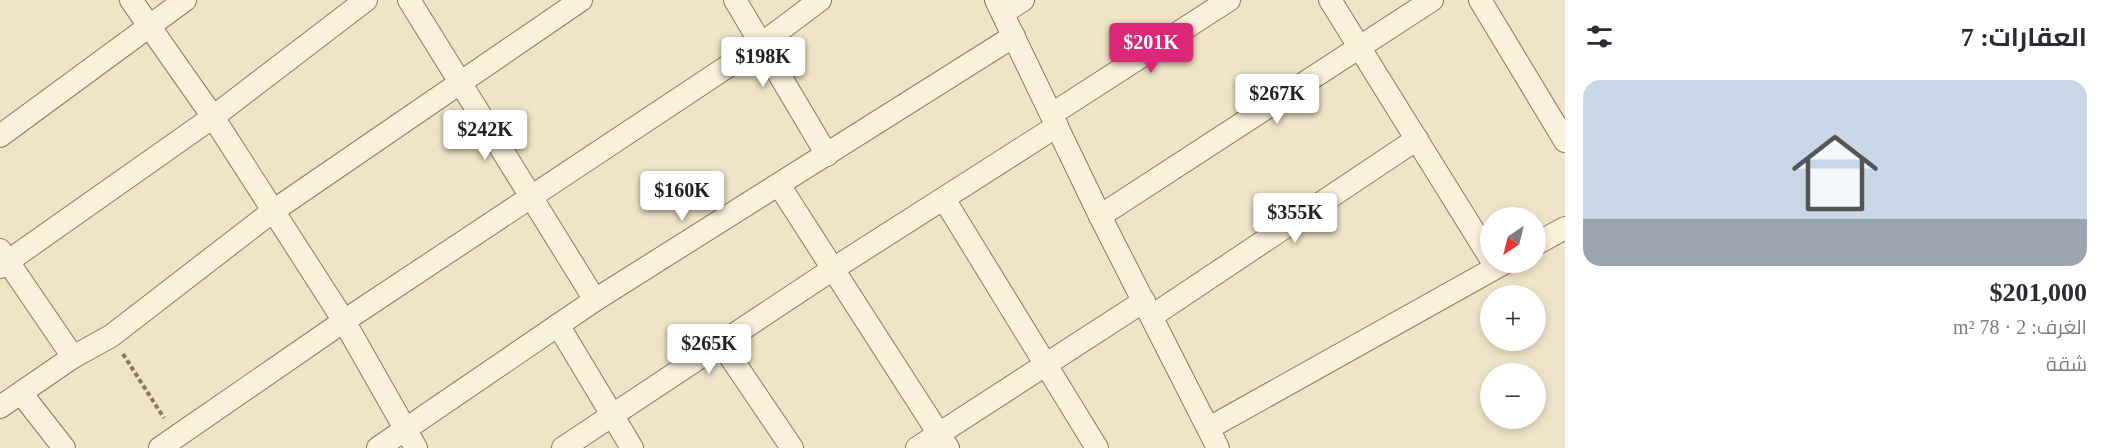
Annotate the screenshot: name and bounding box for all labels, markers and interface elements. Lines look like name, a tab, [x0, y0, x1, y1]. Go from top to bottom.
icon: filters	[1583, 20, 1616, 53]
pin: $201K	[1109, 23, 1193, 74]
text: العقارات: 7	[1961, 23, 2087, 52]
text: $201K	[1123, 31, 1179, 53]
pin: $198K	[721, 37, 805, 88]
text: $198K	[735, 45, 791, 67]
pin: $267K	[1235, 74, 1319, 125]
text: $267K	[1249, 82, 1305, 104]
pin: $242K	[443, 110, 527, 161]
text: $242K	[457, 118, 513, 140]
icon: home	[1781, 119, 1889, 227]
pin: $160K	[640, 171, 724, 222]
text: $160K	[654, 179, 710, 201]
pin: $355K	[1253, 193, 1337, 244]
text: $355K	[1267, 201, 1323, 223]
north arrow	[1480, 207, 1546, 273]
map controls	[1480, 207, 1546, 429]
text: $201,000	[1990, 278, 2087, 307]
button: +	[1480, 285, 1546, 351]
text: الغرف: 2 · 78 m²	[1953, 316, 2087, 338]
pin: $265K	[667, 324, 751, 375]
text: $265K	[681, 332, 737, 354]
text: شقة	[2046, 353, 2087, 375]
button: −	[1480, 363, 1546, 429]

